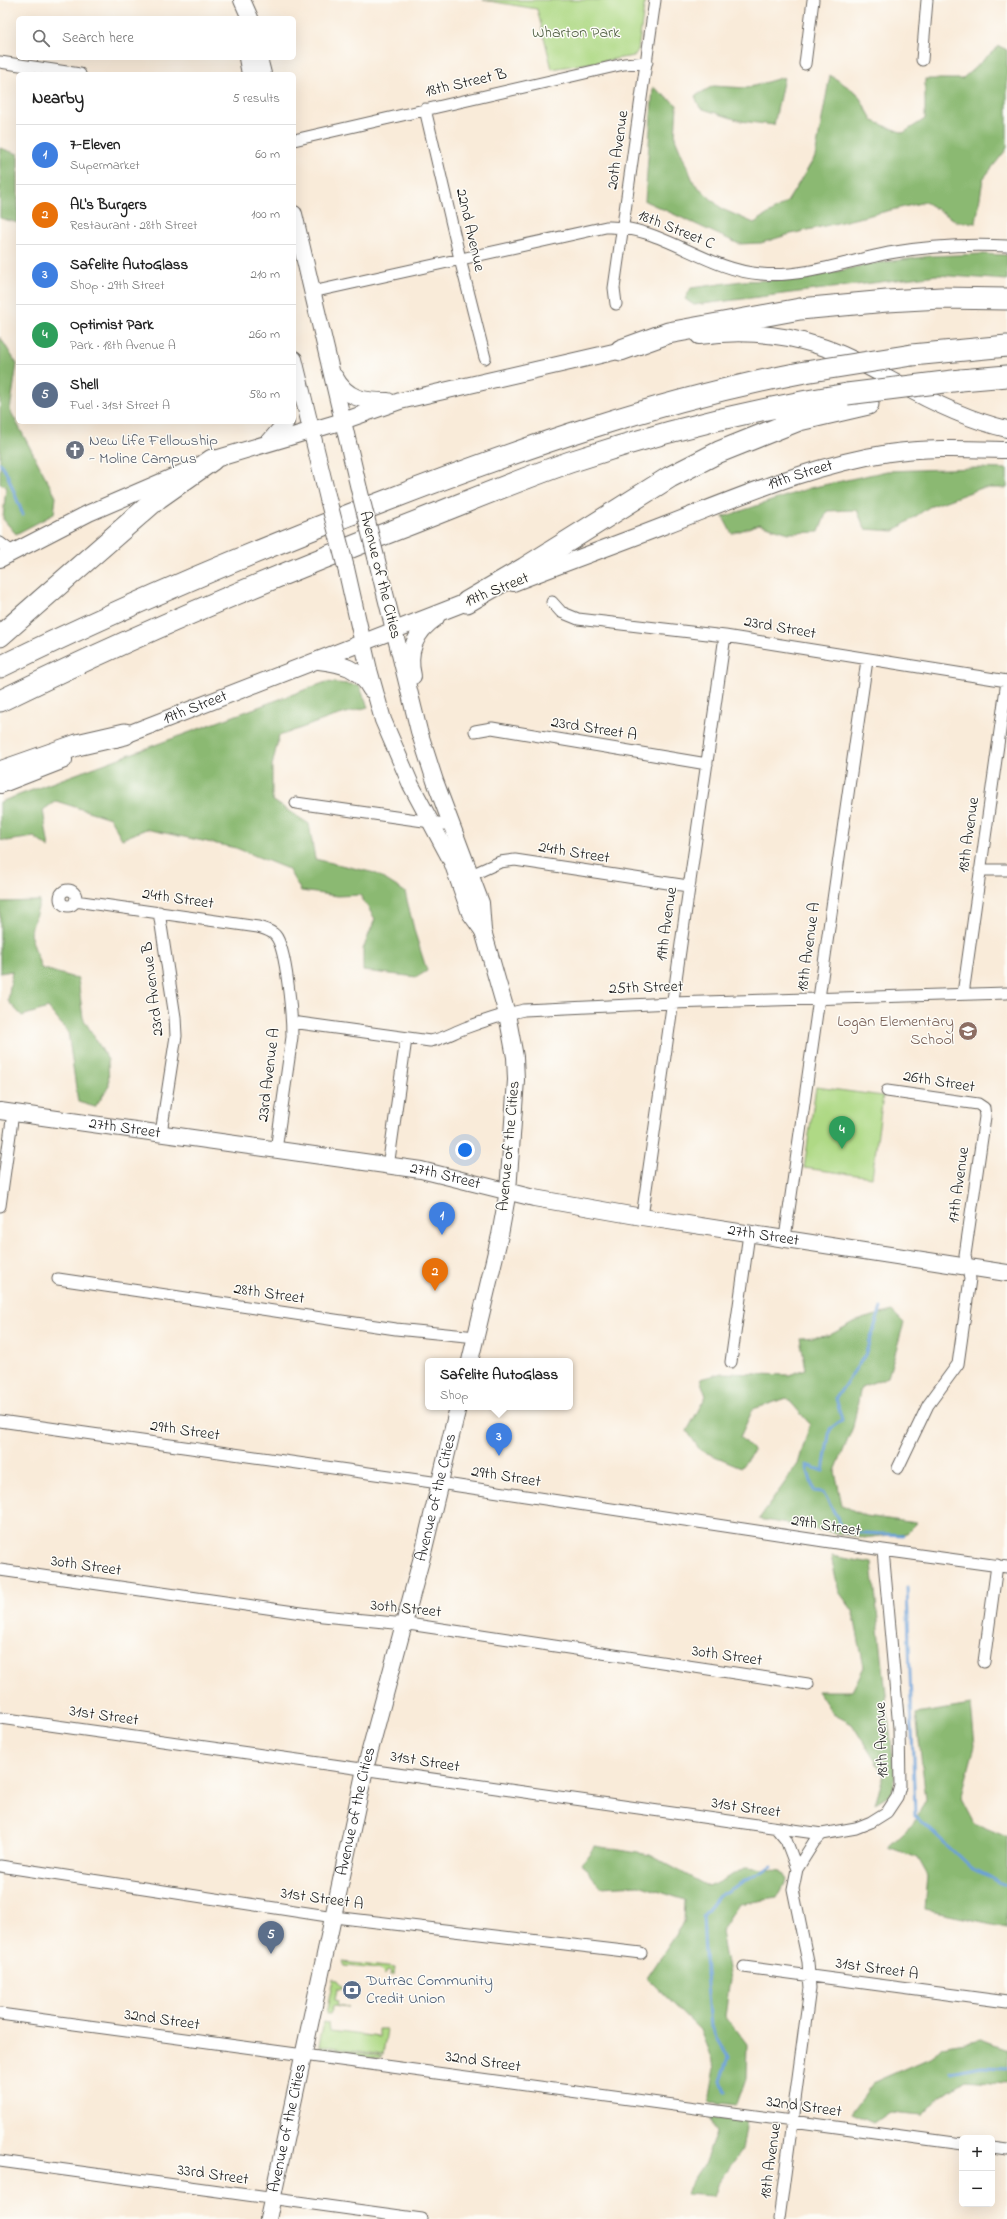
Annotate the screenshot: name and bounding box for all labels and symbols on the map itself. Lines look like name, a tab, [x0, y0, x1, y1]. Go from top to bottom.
park label: Wharton Park	[532, 21, 621, 45]
street label: 18th Street B	[423, 62, 509, 104]
street label: 20th Avenue	[601, 108, 636, 191]
street label: 22nd Avenue	[449, 186, 491, 275]
street label: 18th Street C	[634, 204, 718, 256]
place label: New Life Fellowship - Moline Campus	[89, 429, 218, 471]
church icon: New Life Fellowship - Moline Campus	[64, 439, 86, 461]
street label: 19th Street	[764, 453, 836, 497]
street label: Avenue of the Cities	[353, 509, 407, 641]
street label: 19th Street	[461, 566, 533, 614]
street label: 23rd Street	[742, 610, 819, 646]
street label: 19th Street	[159, 684, 231, 731]
street label: 23rd Street A	[549, 710, 639, 748]
street label: 18th Avenue	[952, 795, 986, 874]
street label: 24th Street	[537, 836, 612, 871]
street label: 24th Street	[141, 882, 216, 916]
street label: 19th Avenue	[650, 885, 684, 963]
street label: 18th Avenue A	[791, 901, 827, 993]
street label: 23rd Avenue B	[135, 940, 171, 1038]
street label: 25th Street	[608, 975, 684, 1001]
place label: Logan Elementary School	[837, 1010, 954, 1052]
school or university icon: Logan Elementary School	[957, 1020, 979, 1042]
street label: 23rd Avenue A	[251, 1027, 287, 1123]
street label: 26th Street	[901, 1064, 977, 1100]
street label: Avenue of the Cities	[491, 1080, 527, 1212]
street label: 27th Street	[87, 1112, 163, 1145]
pin: 4	[829, 1116, 855, 1149]
your location	[455, 1140, 475, 1160]
street label: 17th Avenue	[942, 1145, 976, 1225]
street label: 27th Street	[408, 1157, 484, 1196]
pin: 1	[429, 1202, 455, 1235]
street label: 27th Street	[726, 1218, 801, 1253]
pin: 2	[422, 1258, 448, 1291]
street label: 28th Street	[232, 1277, 307, 1311]
street label: 29th Street	[149, 1414, 222, 1448]
pin: 3	[486, 1423, 512, 1456]
street label: Avenue of the Cities	[409, 1431, 463, 1564]
street label: 29th Street	[470, 1460, 543, 1494]
street label: 29th Street	[790, 1509, 863, 1543]
street label: 30th Street	[49, 1549, 123, 1583]
street label: 30th Street	[370, 1593, 443, 1625]
street label: 30th Street	[690, 1639, 764, 1673]
street label: 31st Street	[68, 1699, 141, 1733]
street label: 18th Avenue	[869, 1701, 895, 1778]
street label: Avenue of the Cities	[330, 1744, 382, 1878]
street label: 31st Street	[389, 1745, 462, 1779]
street label: 31st Street	[710, 1791, 783, 1825]
street label: 31st Street A	[279, 1881, 365, 1917]
pin: 5	[258, 1921, 284, 1954]
street label: 31st Street A	[834, 1951, 920, 1987]
place label: Dutrac Community Credit Union	[365, 1969, 493, 2011]
bank icon: Dutrac Community Credit Union	[341, 1979, 363, 2001]
street label: 32nd Street	[123, 2003, 202, 2037]
street label: 32nd Street	[444, 2045, 523, 2079]
street label: Avenue of the Cities	[262, 2061, 313, 2195]
street label: 32nd Street	[765, 2090, 844, 2124]
street label: 18th Avenue	[754, 2121, 788, 2200]
street label: 33rd Street	[176, 2158, 251, 2192]

